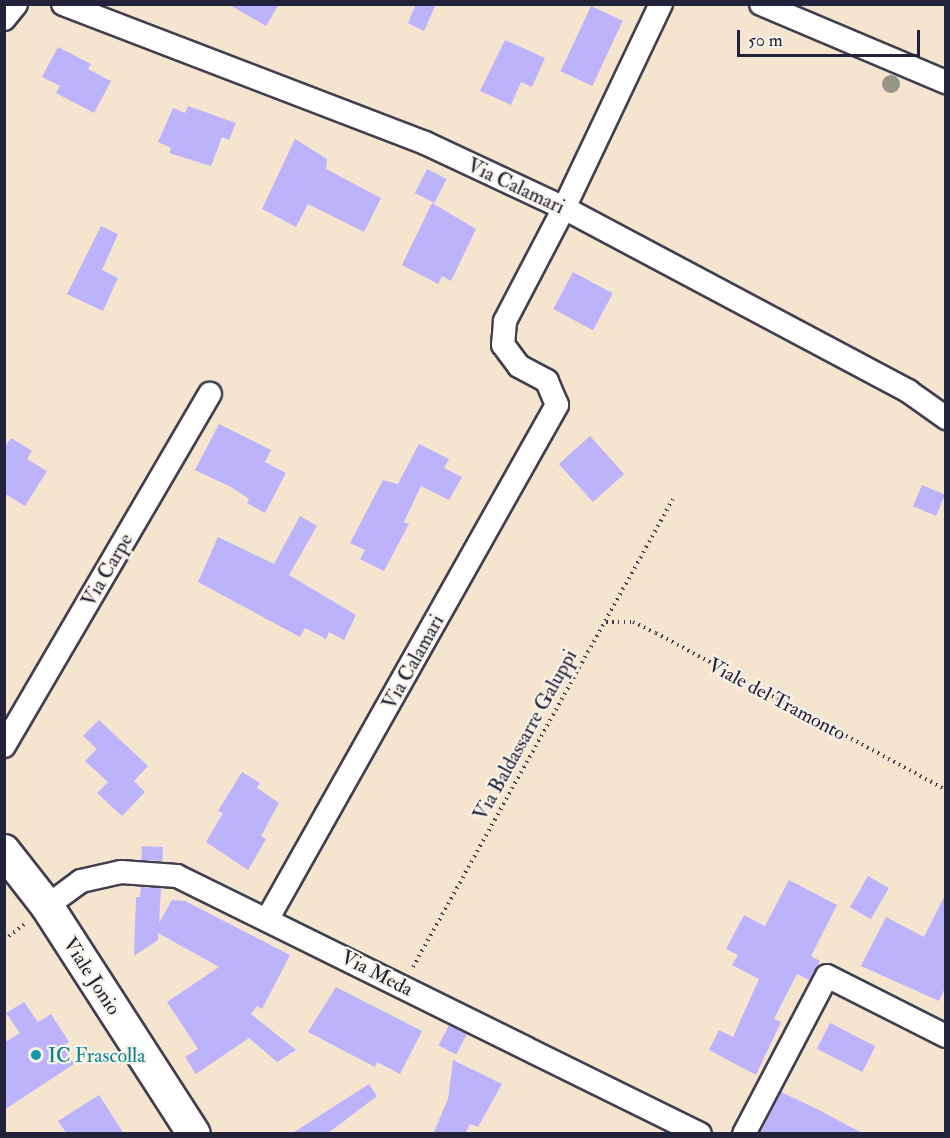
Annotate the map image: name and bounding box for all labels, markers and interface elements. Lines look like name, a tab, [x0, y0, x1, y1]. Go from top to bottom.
scale bar	[740, 18, 923, 56]
text: 50 m	[748, 29, 783, 52]
street label: Via Calamari	[464, 153, 568, 219]
street label: Via Carpe	[76, 529, 138, 611]
street label: Via Calamari	[377, 610, 449, 714]
street label: Via Baldassarre Galuppi	[468, 645, 582, 825]
street label: Viale del Tramonto	[704, 653, 850, 745]
street label: Viale Jonio	[58, 933, 126, 1019]
street label: Via Meda	[337, 945, 417, 1001]
place label: IC Frascolla	[48, 1043, 145, 1067]
marker: IC Frascolla	[29, 1048, 43, 1062]

